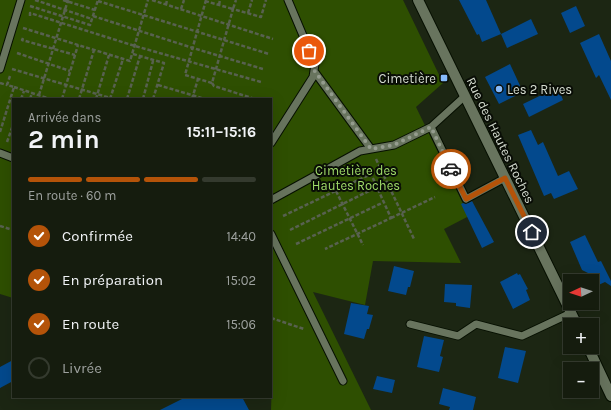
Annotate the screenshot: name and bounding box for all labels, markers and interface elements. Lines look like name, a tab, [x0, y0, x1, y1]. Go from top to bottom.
pin	[292, 34, 326, 68]
icon: bag	[298, 40, 320, 62]
place label: Cimetière	[379, 71, 436, 86]
marker: Cimetière	[439, 73, 449, 83]
street label: Rue des Hautes Roches	[464, 75, 538, 206]
place label: Les 2 Rives	[507, 82, 572, 97]
marker: Les 2 Rives	[494, 84, 504, 94]
text: Arrivée dans	[28, 110, 101, 125]
text: 15:11–15:16	[187, 123, 256, 141]
text: 2 min	[28, 124, 100, 155]
courier	[431, 149, 471, 189]
icon: car	[440, 158, 462, 180]
park label: Cimetière des Hautes Roches	[312, 163, 400, 193]
text: En route · 60 m	[28, 188, 116, 203]
pin	[515, 215, 549, 249]
icon: home	[521, 221, 543, 243]
icon: check	[28, 225, 50, 247]
text: Confirmée	[62, 227, 133, 245]
text: 14:40	[226, 229, 256, 244]
icon: check	[28, 269, 50, 291]
text: En préparation	[62, 271, 163, 289]
text: 15:02	[226, 273, 256, 288]
north arrow	[563, 274, 599, 310]
map controls	[563, 274, 599, 398]
icon: check	[28, 313, 50, 335]
text: En route	[62, 315, 119, 333]
text: 15:06	[226, 317, 256, 332]
button: +	[563, 318, 599, 354]
text: Livrée	[62, 359, 102, 377]
button: −	[563, 362, 599, 398]

